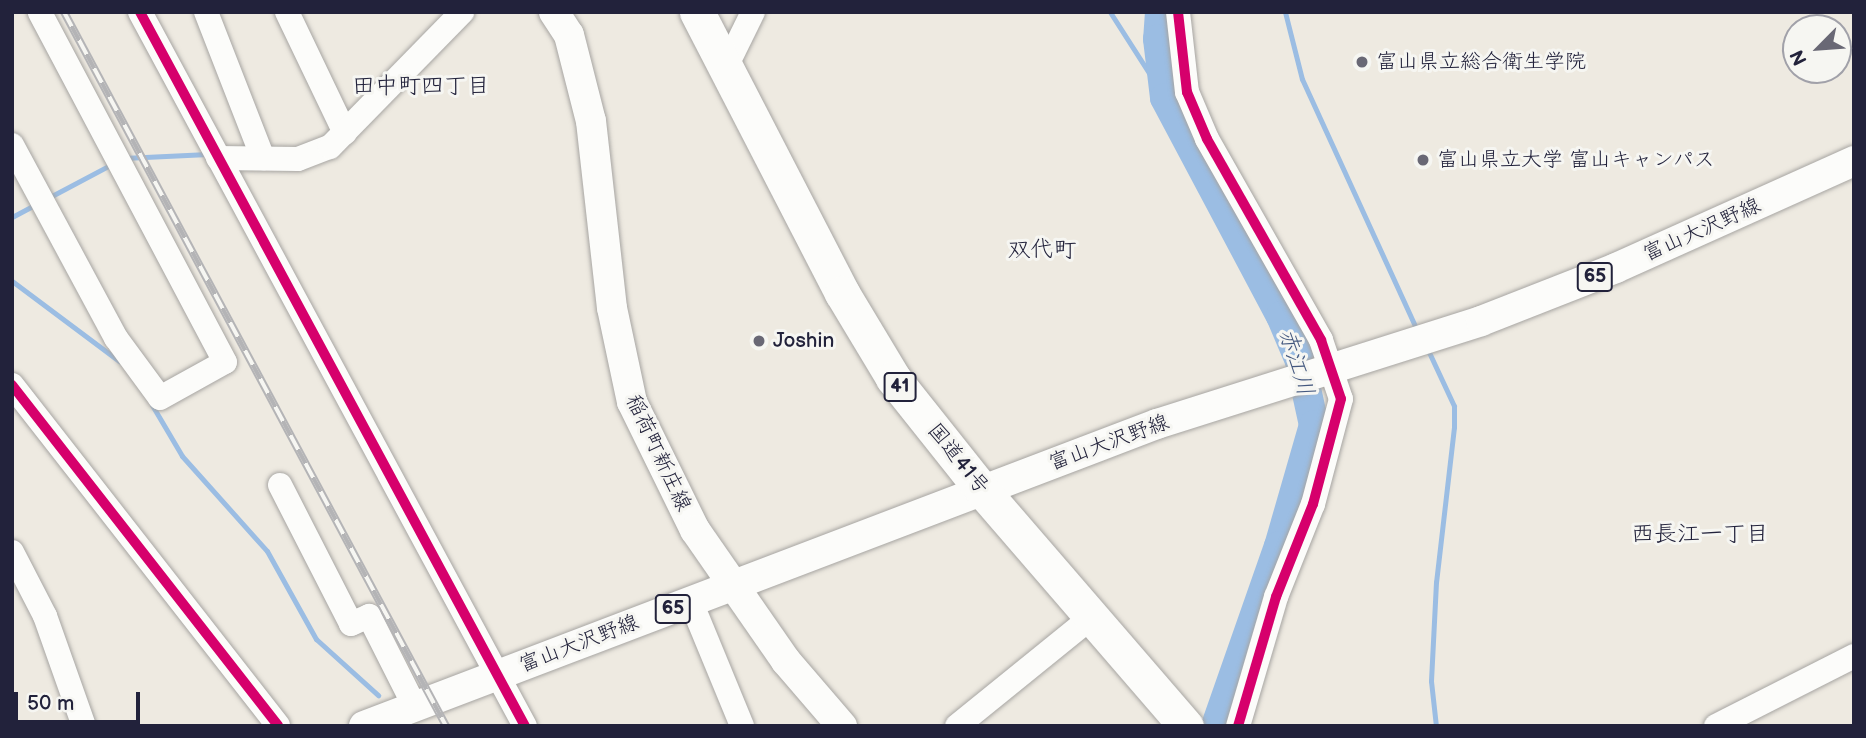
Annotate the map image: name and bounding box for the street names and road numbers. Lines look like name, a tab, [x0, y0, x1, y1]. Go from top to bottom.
street label: 富山大沢野線	[1639, 193, 1765, 267]
road number: 65	[1576, 262, 1614, 292]
road number: 41	[883, 372, 918, 402]
street label: 稲荷町新庄線	[620, 391, 696, 515]
street label: 富山大沢野線	[1045, 410, 1173, 476]
street label: 国道41号	[922, 418, 994, 500]
road number: 65	[654, 594, 692, 624]
street label: 富山大沢野線	[516, 610, 642, 678]

